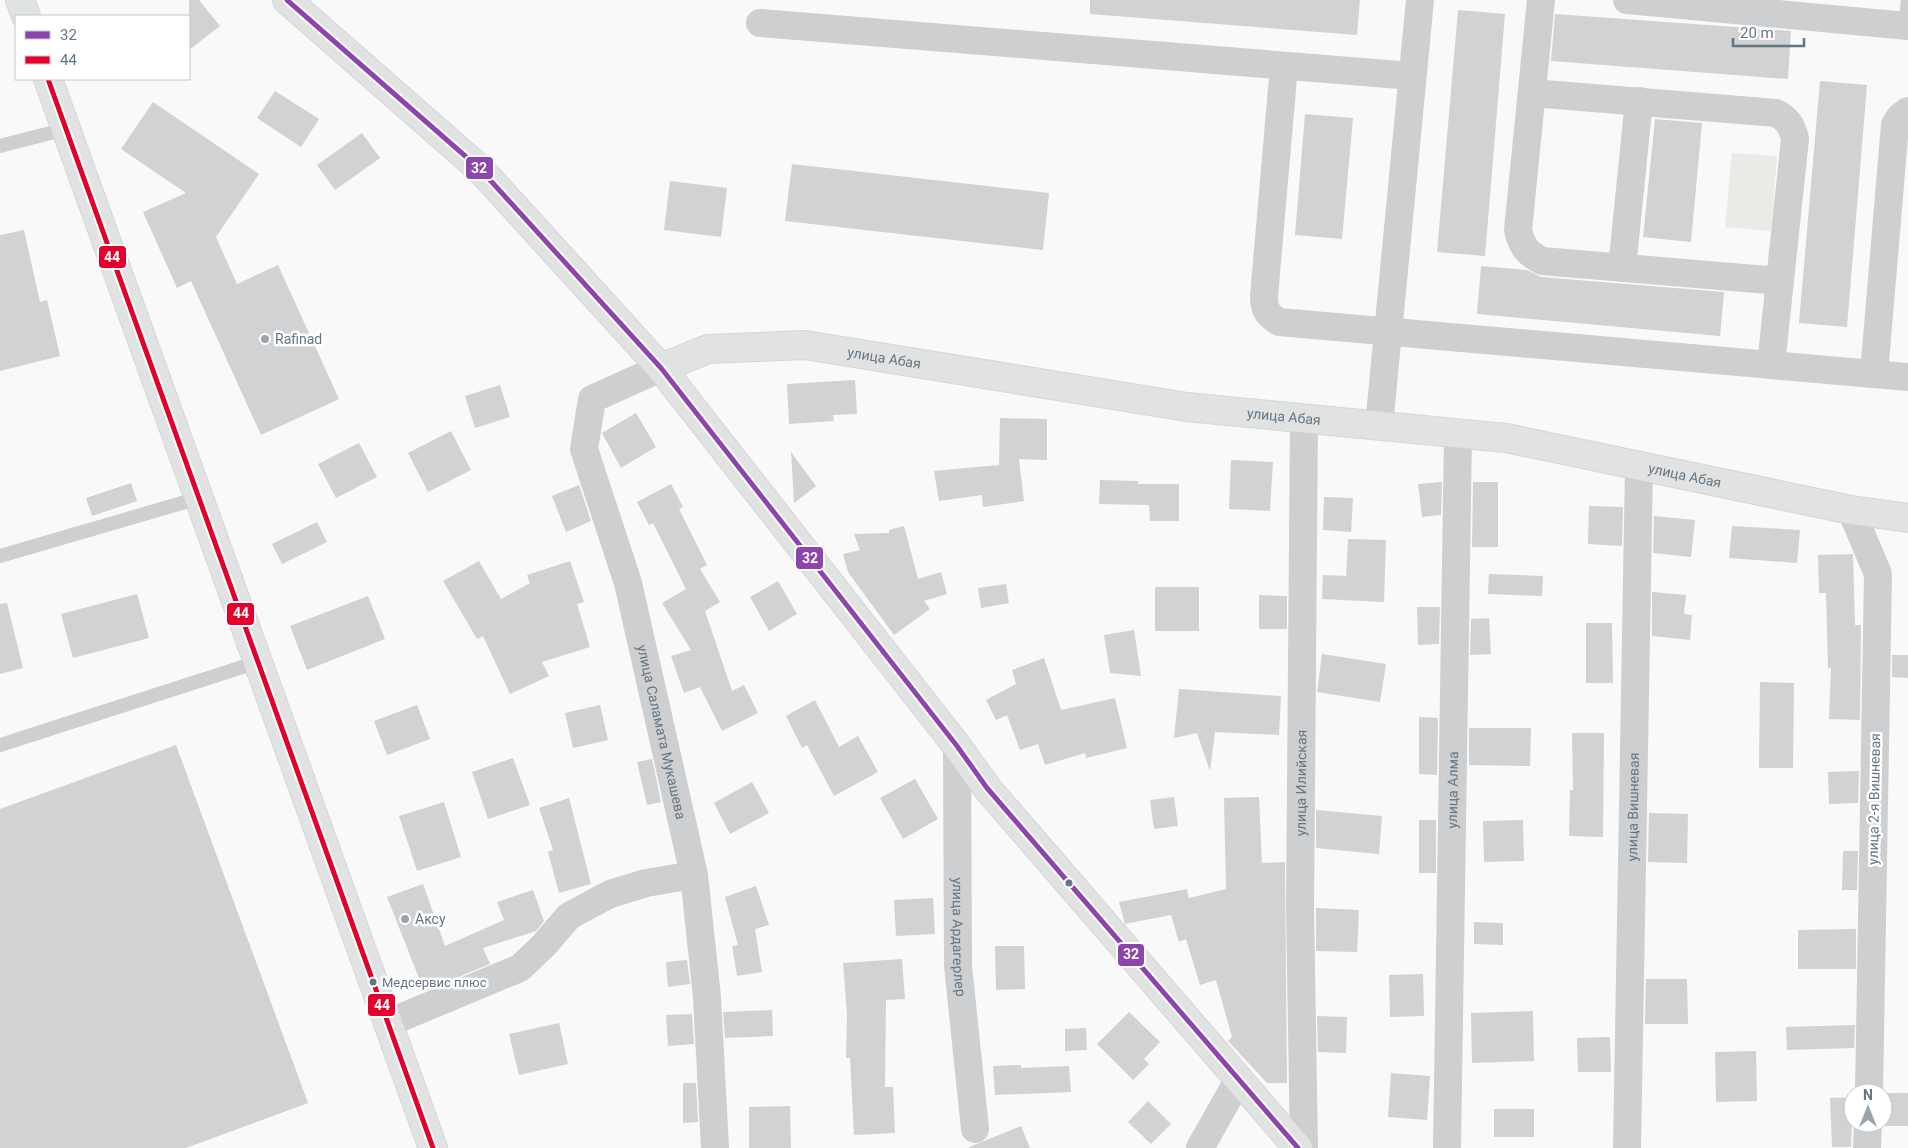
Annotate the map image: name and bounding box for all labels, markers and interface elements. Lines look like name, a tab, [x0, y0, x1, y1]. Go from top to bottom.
legend	[15, 15, 190, 80]
scale bar	[1733, 15, 1804, 47]
text: 20 m	[1740, 24, 1774, 42]
text: 32	[60, 26, 77, 44]
text: 44	[60, 51, 77, 69]
line badge: 32	[465, 156, 494, 180]
text: 32	[471, 160, 487, 176]
line badge: 44	[98, 245, 127, 269]
text: 44	[104, 249, 120, 265]
place label: Rafinad	[275, 331, 322, 347]
marker: Rafinad	[259, 333, 271, 345]
street label: улица Абая	[846, 344, 922, 372]
street label: улица Абая	[1246, 405, 1321, 428]
street label: улица Абая	[1647, 460, 1723, 491]
line badge: 32	[795, 546, 824, 570]
text: 32	[802, 550, 818, 566]
line badge: 44	[226, 602, 255, 626]
text: 44	[233, 605, 249, 621]
street label: улица Саламата Мукашева	[634, 643, 689, 821]
street label: улица Илийская	[1293, 730, 1309, 836]
street label: улица 2-я Вишневая	[1865, 733, 1883, 865]
street label: улица Алма	[1444, 751, 1461, 829]
street label: улица Вишневая	[1624, 752, 1642, 862]
street label: улица Ардагерлер	[950, 877, 969, 997]
unlabelled marker	[1064, 878, 1074, 888]
place label: Аксу	[415, 911, 446, 927]
marker: Аксу	[399, 913, 411, 925]
line badge: 32	[1117, 943, 1145, 967]
text: 32	[1123, 946, 1139, 962]
place label: Медсервис плюс	[382, 975, 487, 990]
marker: Медсервис плюс	[368, 977, 378, 987]
line badge: 44	[367, 993, 396, 1017]
text: 44	[374, 997, 390, 1013]
north arrow	[1843, 1083, 1893, 1133]
text: N	[1863, 1087, 1873, 1103]

